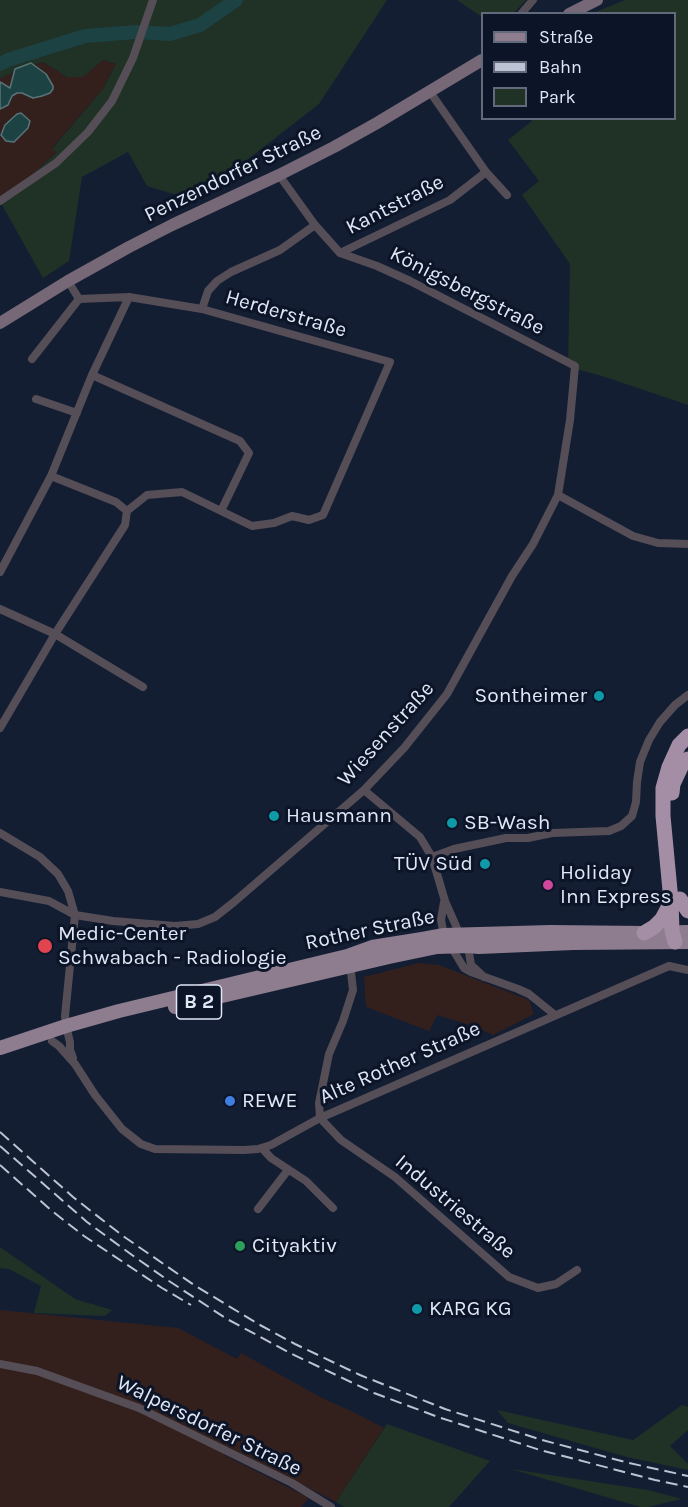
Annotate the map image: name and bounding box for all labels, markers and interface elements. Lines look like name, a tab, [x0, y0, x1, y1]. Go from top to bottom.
legend	[481, 12, 676, 120]
text: Straße	[539, 26, 593, 48]
text: Bahn	[539, 56, 582, 78]
text: Park	[539, 86, 576, 108]
street label: Penzendorfer Straße	[140, 120, 326, 228]
street label: Kantstraße	[342, 170, 448, 240]
street label: Königsbergstraße	[385, 241, 549, 341]
street label: Herderstraße	[222, 285, 350, 343]
street label: Wiesenstraße	[332, 676, 440, 792]
place label: Sontheimer	[475, 683, 587, 709]
marker: Sontheimer	[592, 689, 606, 703]
place label: Hausmann	[286, 803, 392, 829]
marker: Hausmann	[267, 809, 281, 823]
place label: SB-Wash	[464, 810, 550, 836]
marker: SB-Wash	[445, 816, 459, 830]
place label: TÜV Süd	[394, 851, 473, 877]
marker: TÜV Süd	[478, 857, 492, 871]
place label: Holiday Inn Express	[560, 860, 671, 910]
marker: Holiday Inn Express	[541, 878, 555, 892]
street label: Rother Straße	[303, 904, 437, 956]
place label: Medic-Center Schwabach - Radiologie	[58, 921, 287, 971]
marker: Medic-Center Schwabach - Radiologie	[36, 937, 54, 955]
road number: B 2	[176, 985, 222, 1019]
street label: Alte Rother Straße	[316, 1016, 484, 1110]
place label: REWE	[242, 1088, 297, 1114]
marker: REWE	[223, 1094, 237, 1108]
street label: Industriestraße	[390, 1149, 520, 1265]
place label: Cityaktiv	[252, 1233, 337, 1259]
marker: Cityaktiv	[233, 1239, 247, 1253]
place label: KARG KG	[429, 1296, 511, 1322]
marker: KARG KG	[410, 1302, 424, 1316]
street label: Walpersdorfer Straße	[112, 1370, 306, 1482]

